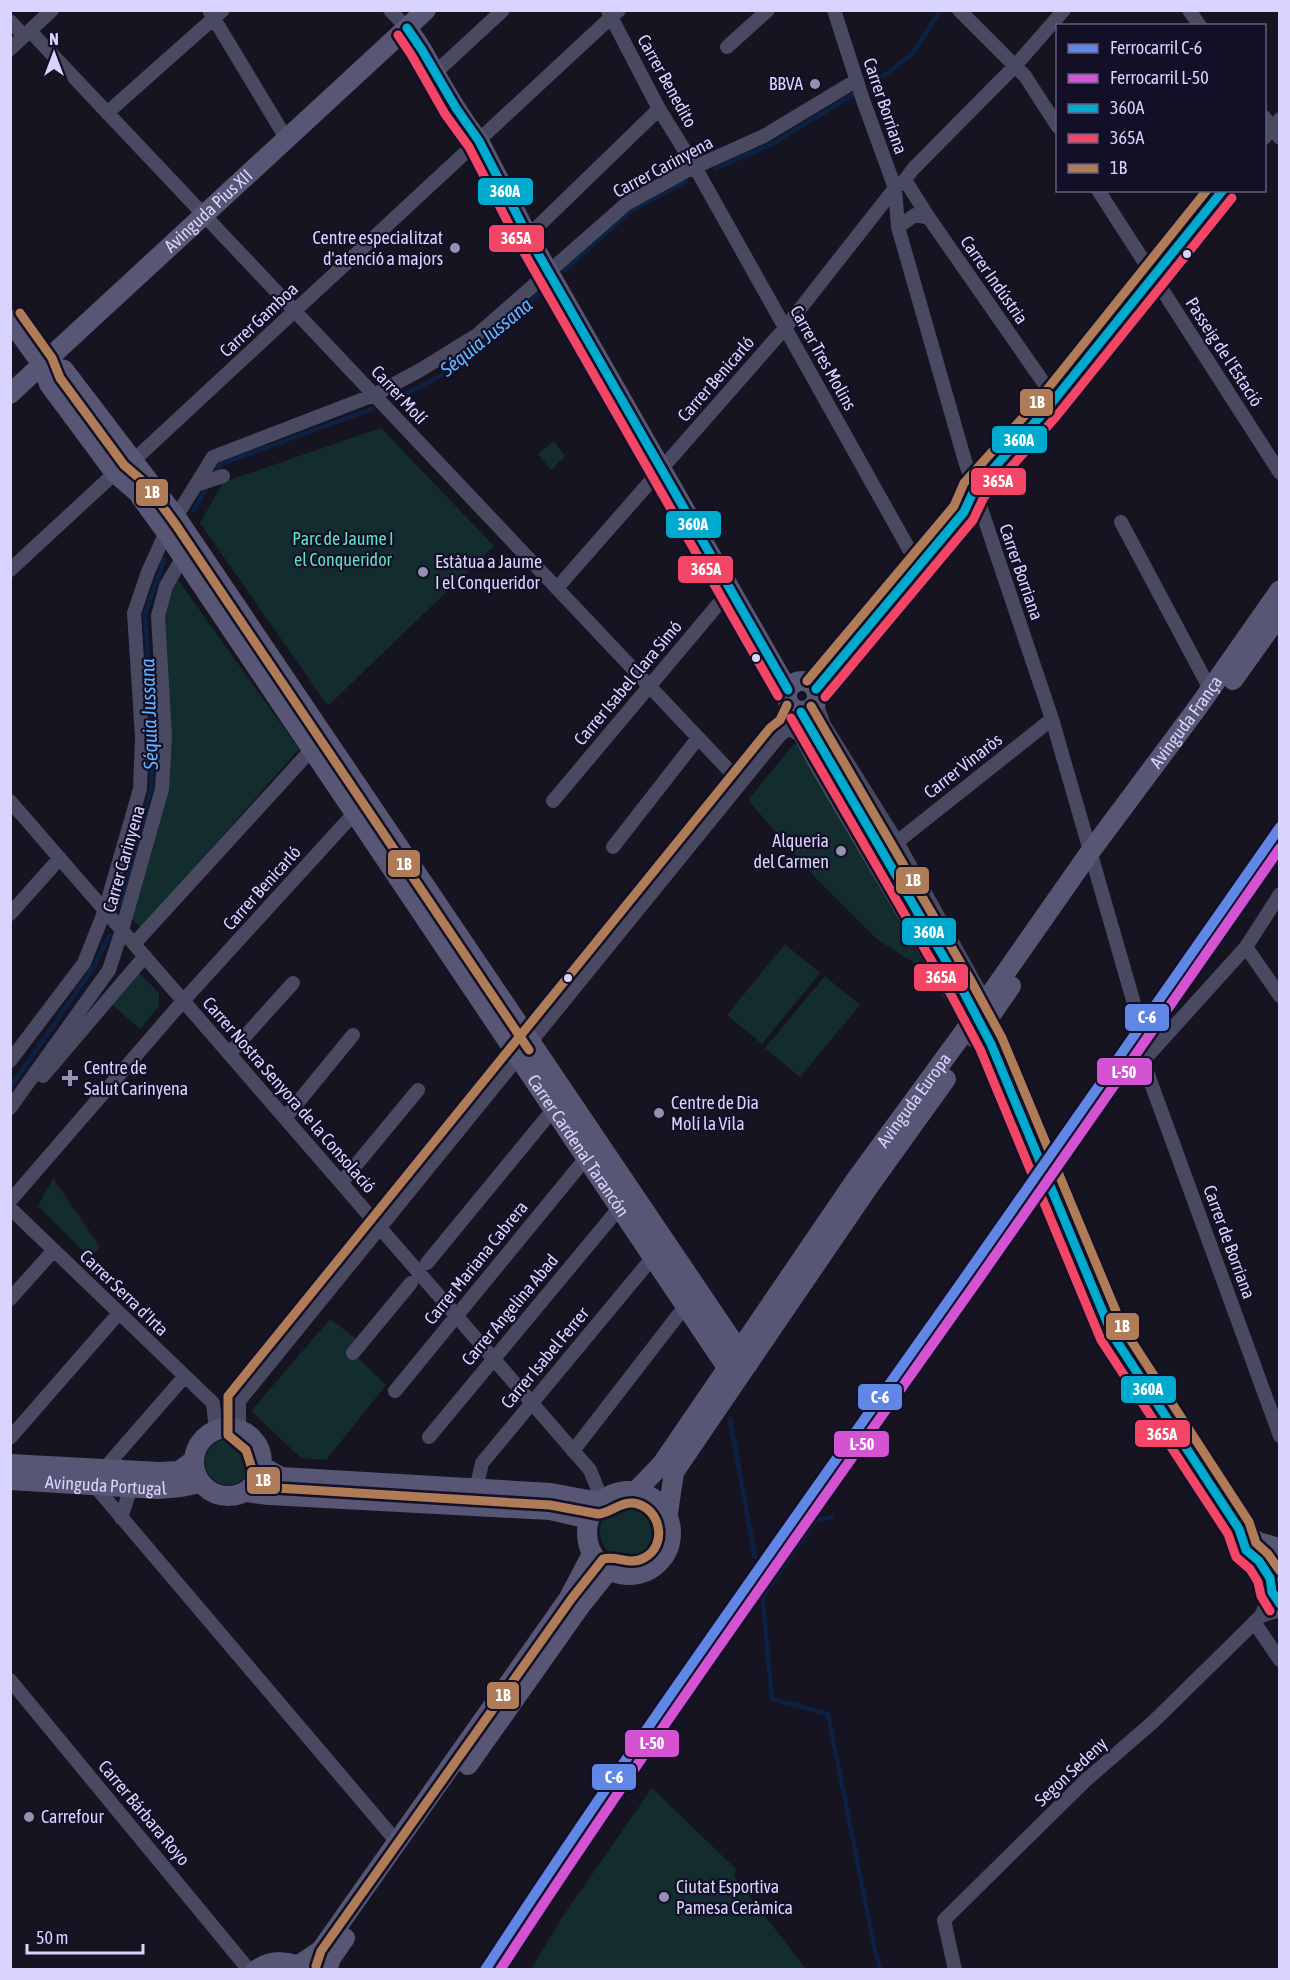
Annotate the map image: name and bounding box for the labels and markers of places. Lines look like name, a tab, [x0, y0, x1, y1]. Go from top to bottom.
place label: BBVA	[769, 73, 803, 94]
marker: BBVA	[808, 77, 822, 91]
place label: Centre especialitzat d'atenció a majors	[312, 227, 443, 269]
marker: Centre especialitzat d'atenció a majors	[448, 241, 462, 255]
unlabelled marker	[1181, 248, 1193, 260]
place label: Estàtua a Jaume I el Conqueridor	[435, 551, 542, 593]
marker: Estàtua a Jaume I el Conqueridor	[416, 565, 430, 579]
unlabelled marker	[750, 652, 762, 664]
place label: Alqueria del Carmen	[753, 830, 829, 872]
marker: Alqueria del Carmen	[834, 844, 848, 858]
unlabelled marker	[562, 972, 574, 984]
place label: Centre de Salut Carinyena	[84, 1057, 188, 1099]
marker: Centre de Salut Carinyena	[61, 1069, 79, 1087]
place label: Centre de Dia Molí la Vila	[671, 1092, 759, 1134]
marker: Centre de Dia Molí la Vila	[652, 1106, 666, 1120]
place label: Carrefour	[41, 1806, 104, 1827]
marker: Carrefour	[22, 1810, 36, 1824]
place label: Ciutat Esportiva Pamesa Ceràmica	[676, 1876, 793, 1918]
marker: Ciutat Esportiva Pamesa Ceràmica	[657, 1890, 671, 1904]

